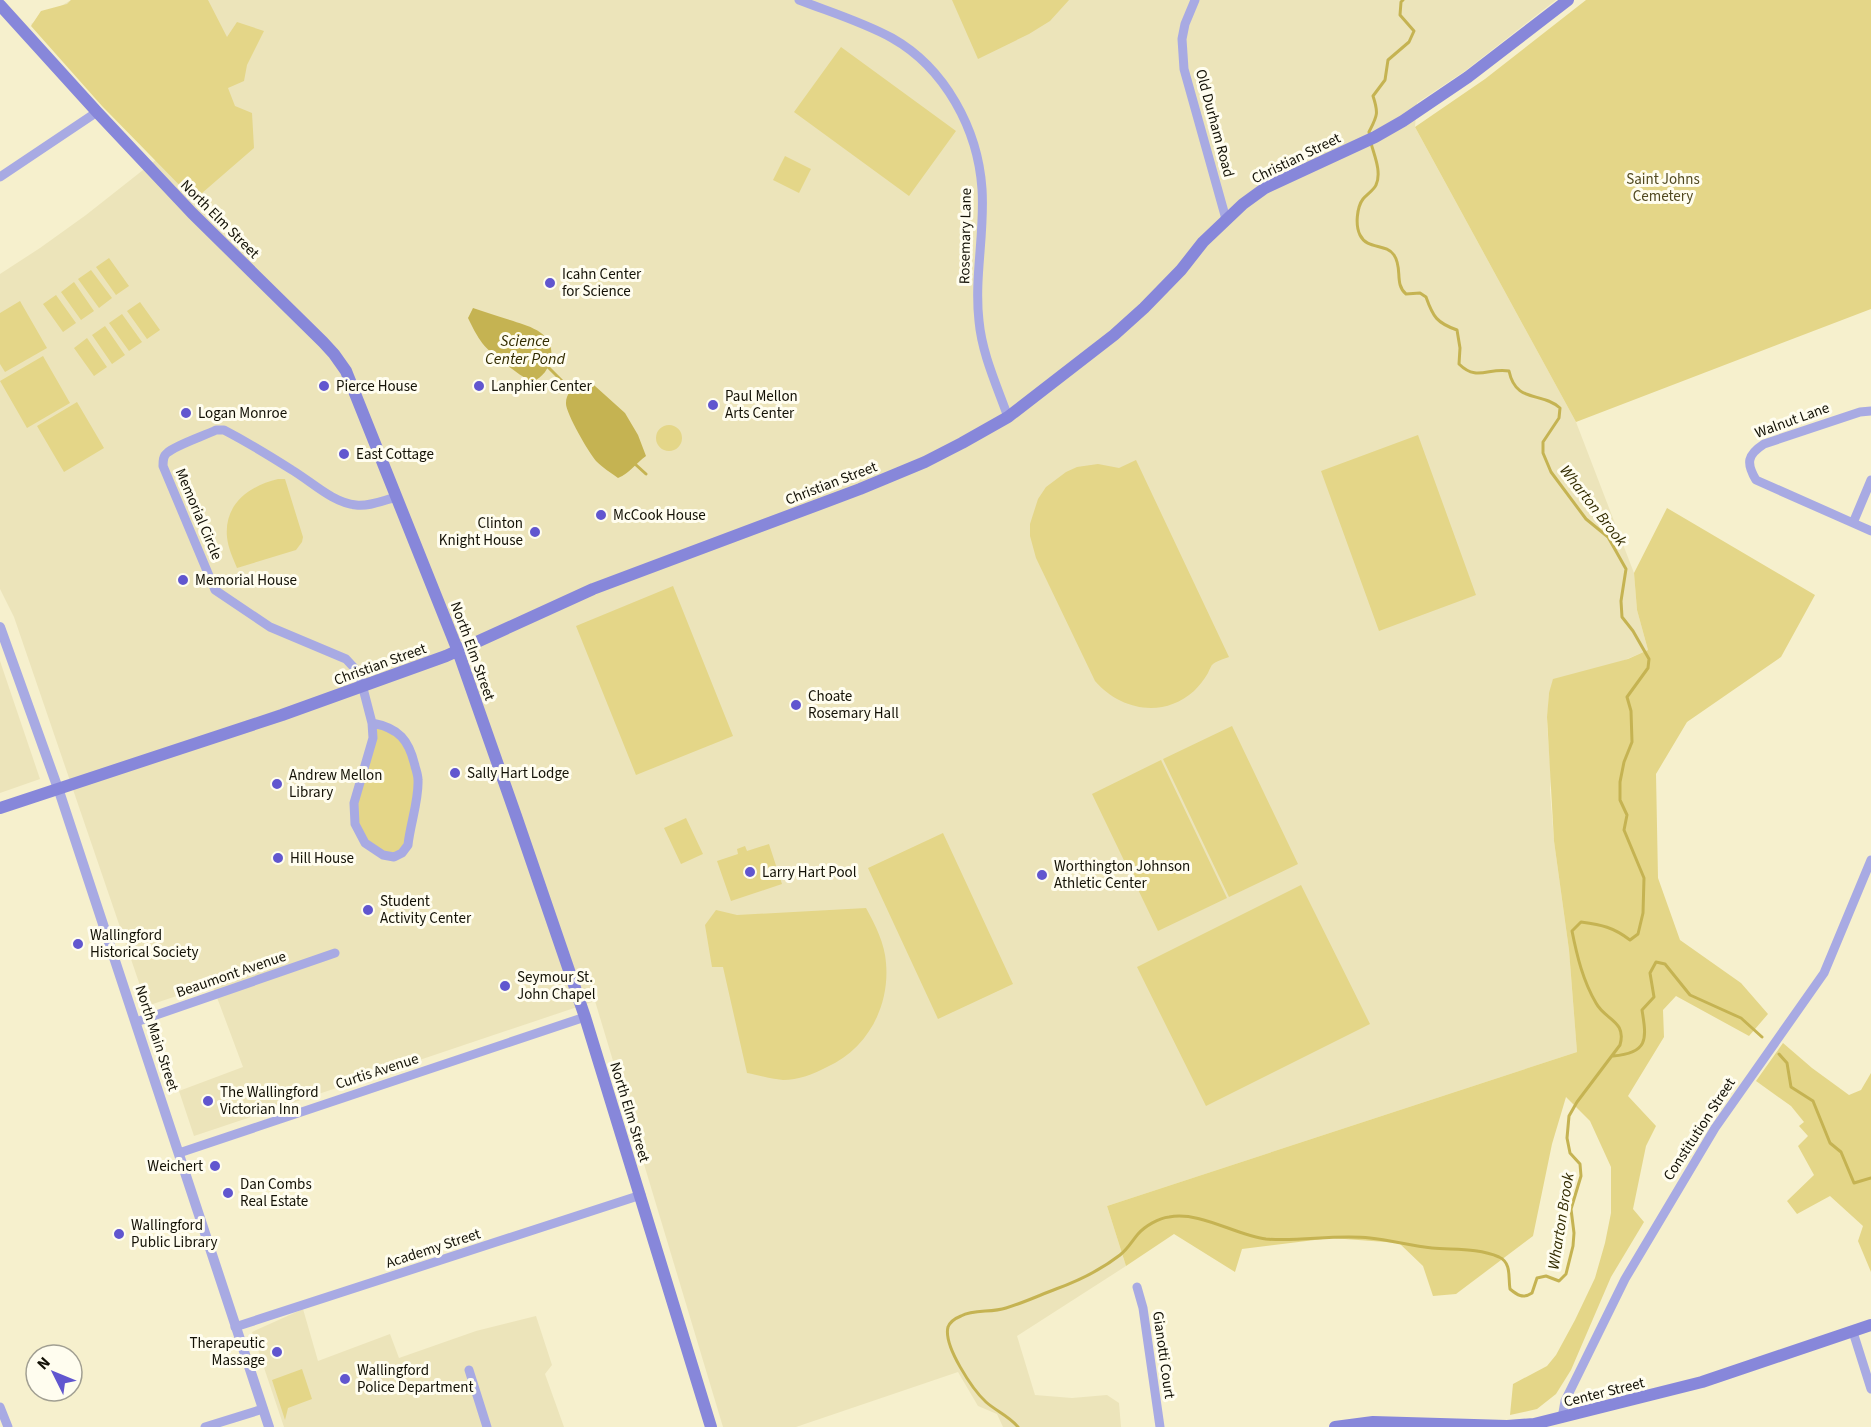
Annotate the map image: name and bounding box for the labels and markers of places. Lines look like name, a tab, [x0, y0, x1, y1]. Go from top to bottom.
place label: Icahn Center for Science	[562, 264, 642, 302]
marker: Icahn Center for Science	[543, 276, 557, 290]
place label: Pierce House	[336, 376, 417, 397]
place label: Lanphier Center	[491, 376, 592, 397]
marker: Pierce House	[317, 379, 331, 393]
marker: Lanphier Center	[472, 379, 486, 393]
place label: Paul Mellon Arts Center	[725, 386, 798, 424]
marker: Paul Mellon Arts Center	[706, 398, 720, 412]
place label: Logan Monroe	[198, 403, 287, 424]
marker: Logan Monroe	[179, 406, 193, 420]
place label: East Cottage	[356, 444, 434, 465]
marker: East Cottage	[337, 447, 351, 461]
place label: McCook House	[613, 505, 706, 526]
marker: McCook House	[594, 508, 608, 522]
place label: Clinton Knight House	[439, 513, 523, 551]
marker: Clinton Knight House	[528, 525, 542, 539]
place label: Memorial House	[195, 570, 297, 591]
marker: Memorial House	[176, 573, 190, 587]
place label: Choate Rosemary Hall	[808, 686, 899, 724]
marker: Choate Rosemary Hall	[789, 698, 803, 712]
place label: Sally Hart Lodge	[467, 763, 569, 784]
place label: Andrew Mellon Library	[289, 765, 382, 803]
marker: Sally Hart Lodge	[448, 766, 462, 780]
marker: Andrew Mellon Library	[270, 777, 284, 791]
place label: Hill House	[290, 848, 354, 869]
marker: Hill House	[271, 851, 285, 865]
place label: Worthington Johnson Athletic Center	[1054, 856, 1190, 894]
place label: Larry Hart Pool	[762, 862, 857, 883]
marker: Larry Hart Pool	[743, 865, 757, 879]
marker: Worthington Johnson Athletic Center	[1035, 868, 1049, 882]
place label: Student Activity Center	[380, 891, 472, 929]
marker: Student Activity Center	[361, 903, 375, 917]
place label: Wallingford Historical Society	[90, 925, 198, 963]
marker: Wallingford Historical Society	[71, 937, 85, 951]
place label: Seymour St. John Chapel	[517, 967, 596, 1005]
marker: Seymour St. John Chapel	[498, 979, 512, 993]
place label: The Wallingford Victorian Inn	[220, 1082, 319, 1120]
marker: The Wallingford Victorian Inn	[201, 1094, 215, 1108]
place label: Weichert	[147, 1156, 203, 1177]
marker: Weichert	[208, 1159, 222, 1173]
place label: Dan Combs Real Estate	[240, 1174, 312, 1212]
marker: Dan Combs Real Estate	[221, 1186, 235, 1200]
place label: Wallingford Public Library	[131, 1215, 218, 1253]
marker: Wallingford Public Library	[112, 1227, 126, 1241]
place label: Therapeutic Massage	[189, 1333, 265, 1371]
marker: Therapeutic Massage	[270, 1345, 284, 1359]
place label: Wallingford Police Department	[357, 1360, 474, 1398]
marker: Wallingford Police Department	[338, 1372, 352, 1386]

